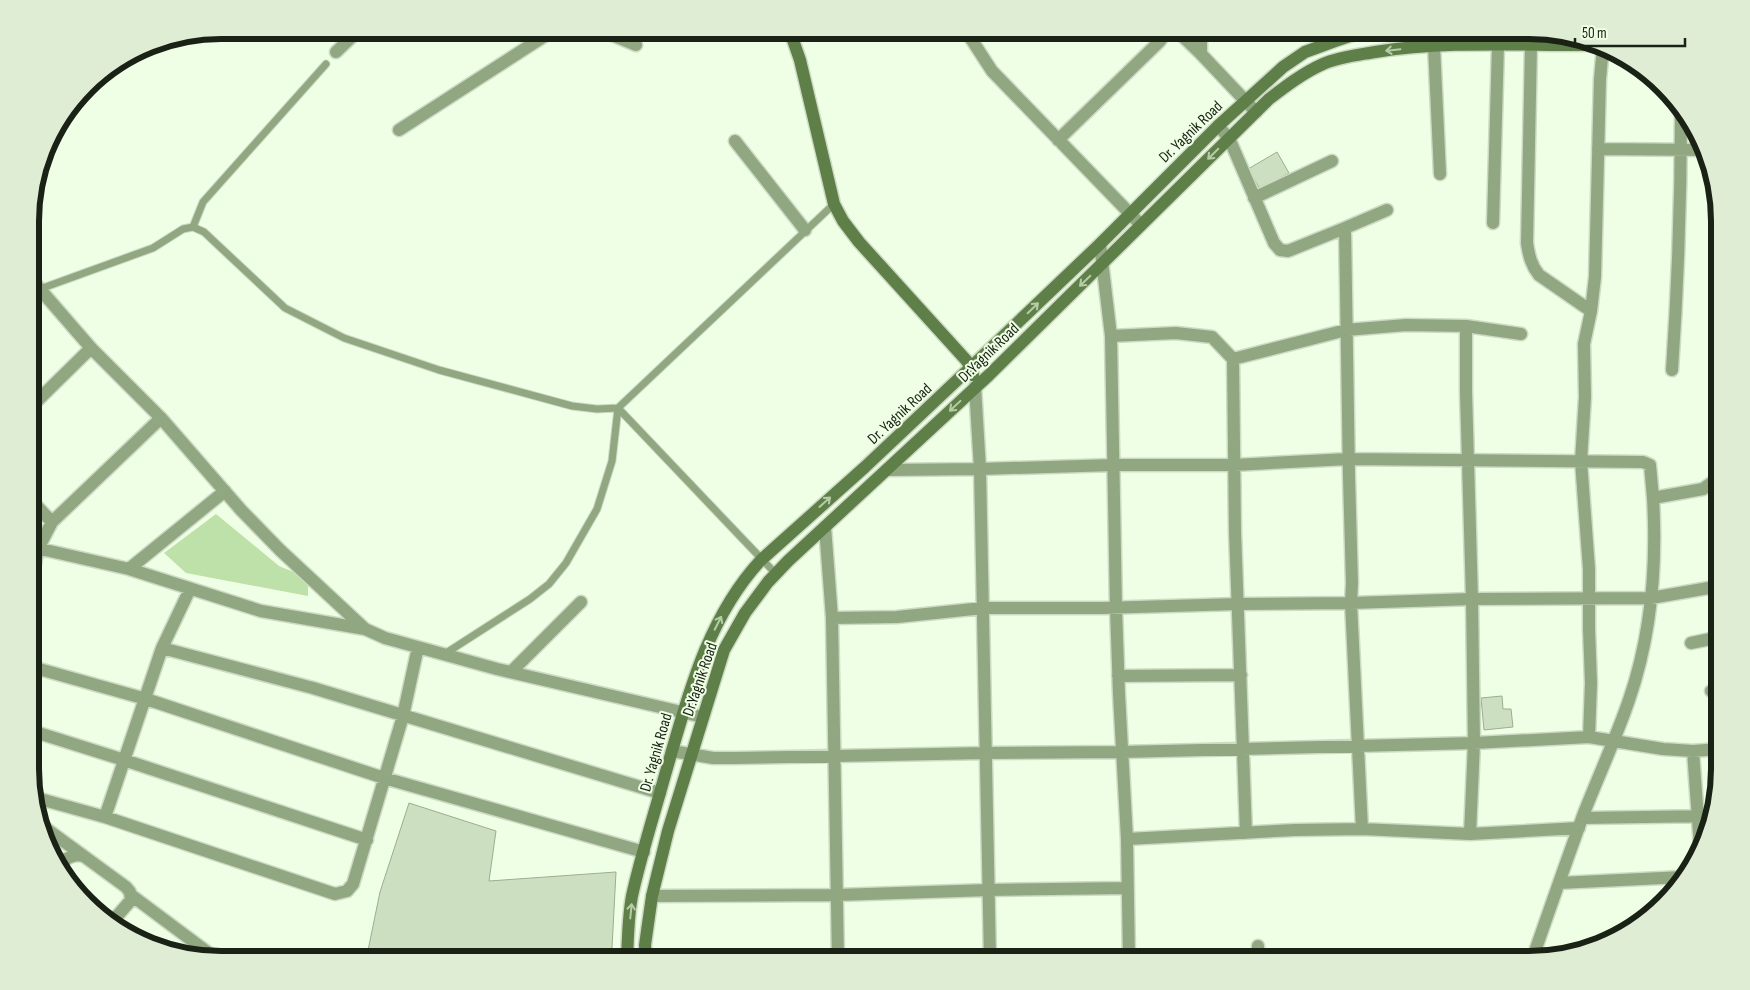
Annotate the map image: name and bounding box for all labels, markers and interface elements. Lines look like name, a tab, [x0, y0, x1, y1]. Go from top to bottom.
scale bar	[1575, 15, 1685, 47]
text: 50 m	[1582, 24, 1607, 43]
one-way arrow	[1385, 45, 1401, 55]
street label: Dr. Yagnik Road	[1155, 97, 1227, 167]
one-way arrow	[1206, 148, 1219, 160]
one-way arrow	[1078, 275, 1091, 287]
one-way arrow	[1027, 302, 1040, 314]
street label: Dr.Yagnik Road	[955, 320, 1023, 387]
street label: Dr. Yagnik Road	[864, 380, 936, 449]
one-way arrow	[949, 400, 962, 412]
one-way arrow	[818, 497, 831, 508]
one-way arrow	[713, 615, 723, 630]
street label: Dr.Yagnik Road	[679, 640, 722, 719]
street label: Dr. Yagnik Road	[636, 711, 677, 794]
one-way arrow	[626, 904, 636, 920]

